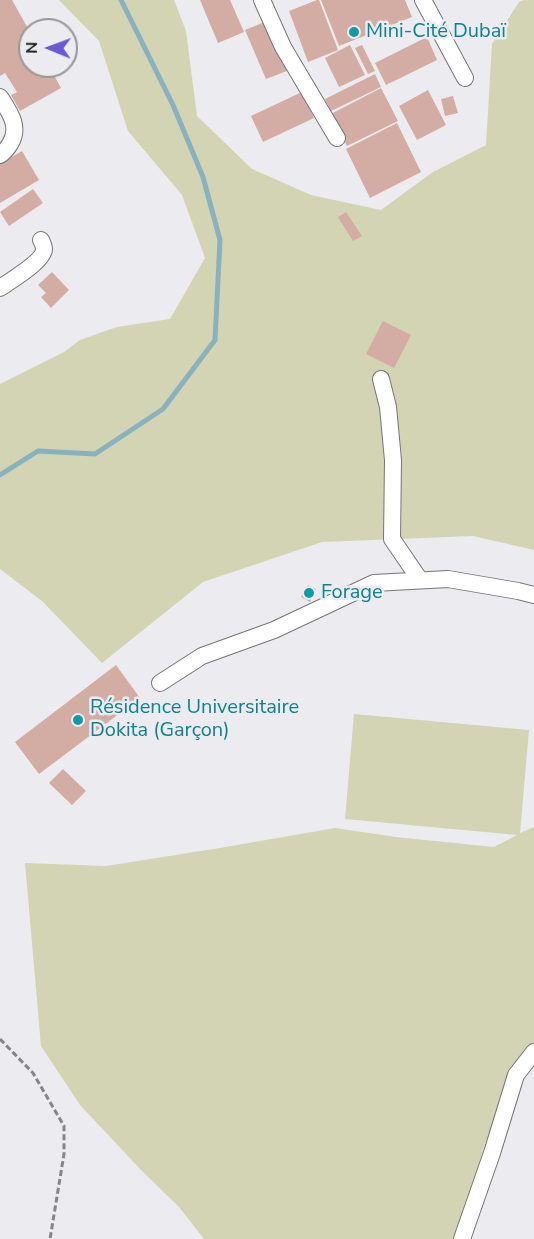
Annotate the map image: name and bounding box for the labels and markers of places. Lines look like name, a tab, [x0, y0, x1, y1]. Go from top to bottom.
place label: Mini-Cité Dubaï	[366, 20, 506, 44]
marker: Mini-Cité Dubaï	[347, 25, 361, 39]
place label: Forage	[321, 581, 383, 605]
marker: Forage	[302, 586, 316, 600]
place label: Résidence Universitaire Dokita (Garçon)	[90, 696, 299, 743]
marker: Résidence Universitaire Dokita (Garçon)	[71, 713, 85, 727]

